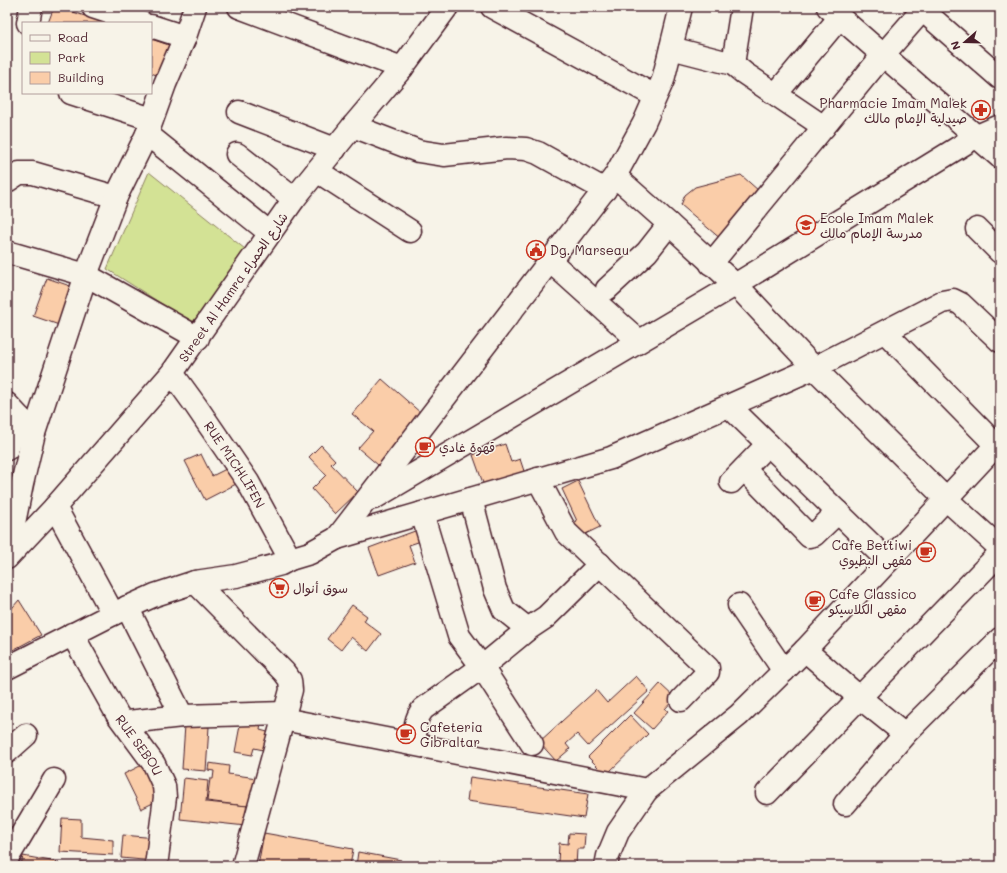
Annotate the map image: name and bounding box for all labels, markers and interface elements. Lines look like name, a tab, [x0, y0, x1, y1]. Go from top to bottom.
legend	[22, 22, 152, 94]
north arrow	[945, 22, 985, 62]
text: Road	[58, 29, 88, 45]
text: N	[947, 39, 964, 52]
text: Park	[58, 49, 85, 65]
text: Building	[58, 69, 104, 85]
place label: Pharmacie Imam Malek صيدلية الإمام مالك	[819, 94, 967, 129]
pharmacy icon: Pharmacie Imam Malek صيدلية الإمام مالك	[970, 99, 992, 121]
street label: Street Al Hamra شارع الحمراء	[174, 208, 293, 366]
place label: Ecole Imam Malek مدرسة الإمام مالك	[820, 209, 934, 244]
school or university icon: Ecole Imam Malek مدرسة الإمام مالك	[795, 214, 817, 236]
public building icon: Dg. Marseau	[525, 239, 547, 261]
place label: Dg. Marseau	[550, 241, 629, 258]
street label: RUE MICHLIFEN	[201, 418, 269, 511]
cafe icon: قهوة غادي	[414, 436, 436, 458]
place label: قهوة غادي	[439, 438, 495, 457]
place label: Cafe Bettiwi مقهى البطيوي	[832, 536, 912, 570]
cafe icon: Cafe Bettiwi مقهى البطيوي	[915, 541, 937, 563]
supermarket icon: سوق أنوال	[268, 577, 290, 599]
place label: سوق أنوال	[293, 579, 348, 597]
place label: Cafe Classico مقهى الكلاسيكو	[828, 585, 917, 619]
cafe icon: Cafe Classico مقهى الكلاسيكو	[804, 590, 826, 612]
street label: RUE SEBOU	[112, 711, 167, 778]
place label: Cafeteria Gibraltar	[420, 718, 483, 750]
cafe icon: Cafeteria Gibraltar	[395, 723, 417, 745]

